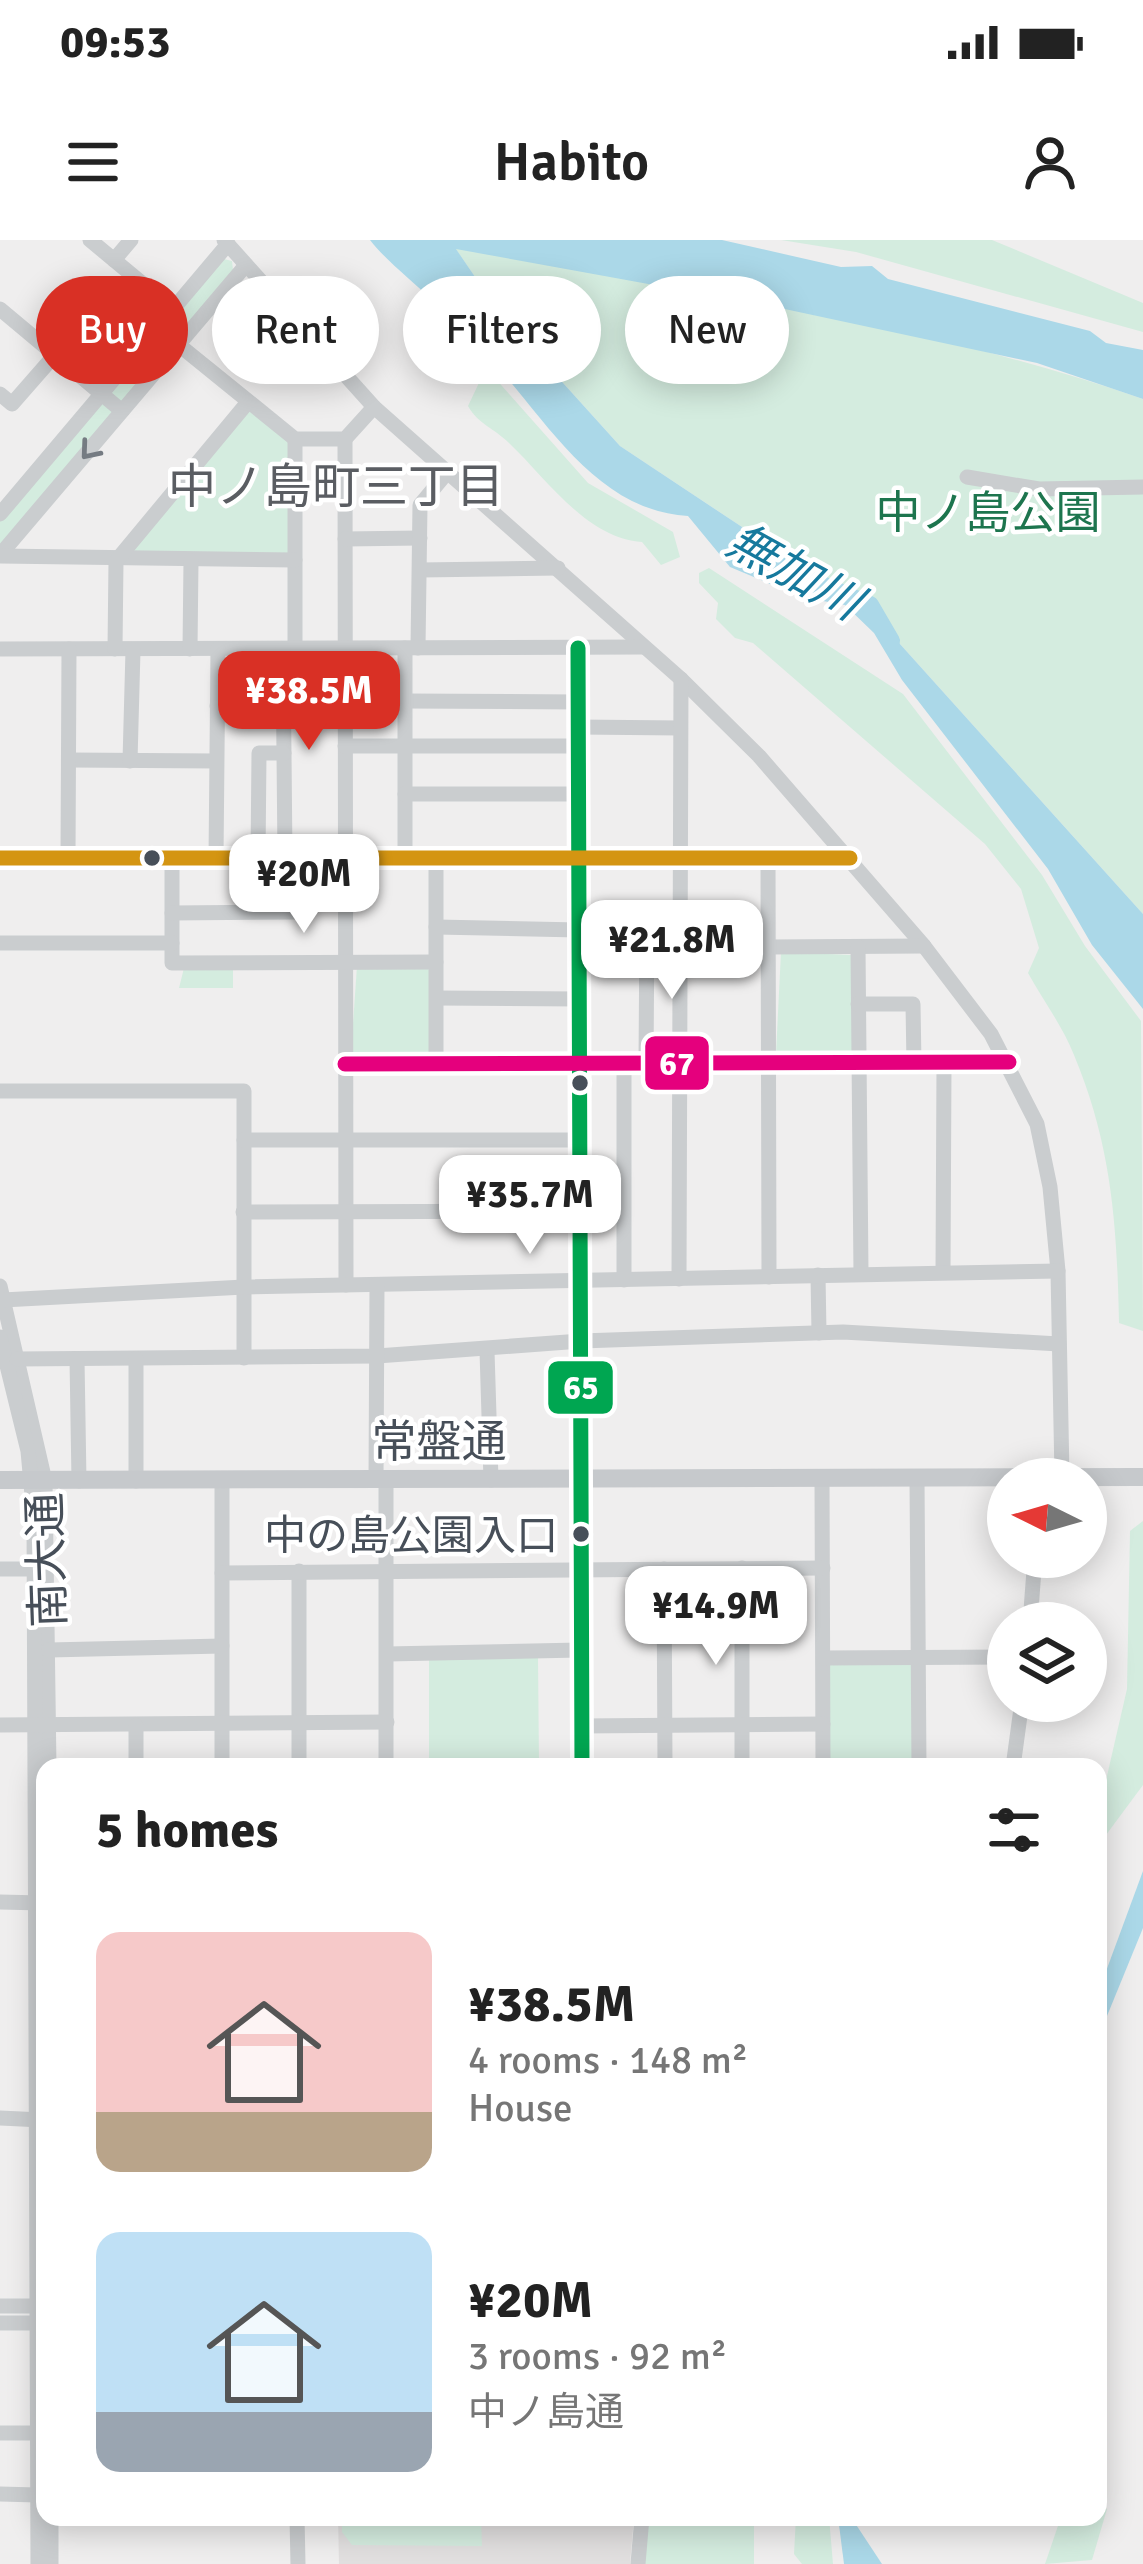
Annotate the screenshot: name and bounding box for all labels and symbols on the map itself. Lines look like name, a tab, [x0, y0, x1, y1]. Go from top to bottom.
one-way arrow	[81, 437, 103, 459]
district label: 中ノ島町三丁目	[168, 458, 504, 517]
park label: 中ノ島公園	[875, 486, 1101, 541]
water label: 無加川	[717, 512, 876, 635]
pin: ¥38.5M	[211, 651, 407, 753]
pin: ¥20M	[233, 834, 375, 936]
unlabelled marker	[141, 847, 163, 869]
pin: ¥21.8M	[574, 900, 770, 1002]
line badge: 67	[643, 1034, 711, 1092]
text: 67	[659, 1044, 695, 1085]
unlabelled marker	[569, 1072, 591, 1094]
pin: ¥35.7M	[432, 1155, 628, 1257]
line badge: 65	[546, 1359, 615, 1416]
text: 65	[563, 1368, 599, 1409]
street label: 常盤通	[371, 1415, 507, 1470]
north arrow	[987, 1458, 1107, 1578]
street label: 南大通	[18, 1492, 77, 1628]
place label: 中の島公園入口	[264, 1511, 558, 1562]
marker: 中の島公園入口	[570, 1523, 592, 1545]
pin: ¥14.9M	[618, 1566, 814, 1668]

